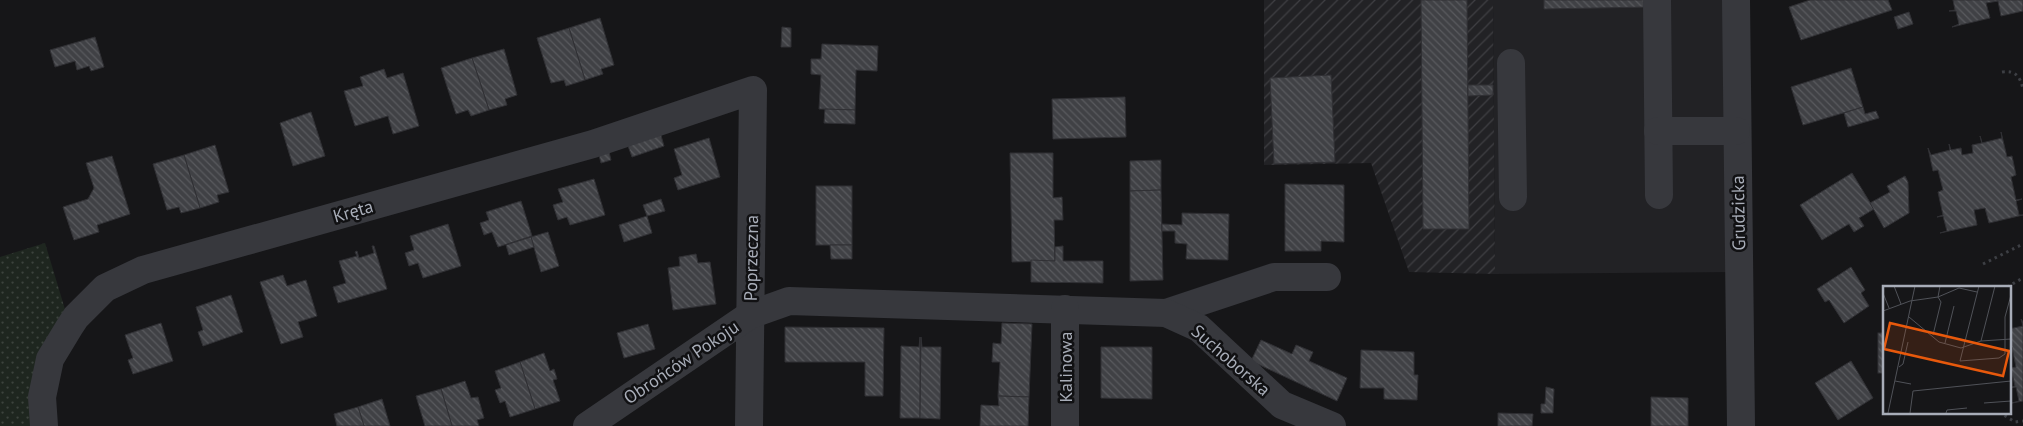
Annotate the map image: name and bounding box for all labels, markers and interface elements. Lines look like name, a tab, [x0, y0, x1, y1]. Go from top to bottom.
street label: Grudzicka	[1726, 175, 1750, 251]
street label: Kręta	[330, 194, 376, 228]
street label: Poprzeczna	[739, 215, 763, 301]
inset map	[1883, 286, 2010, 414]
street label: Obrońców Pokoju	[619, 315, 743, 409]
street label: Suchoborska	[1187, 319, 1275, 401]
street label: Kalinowa	[1054, 332, 1077, 402]

